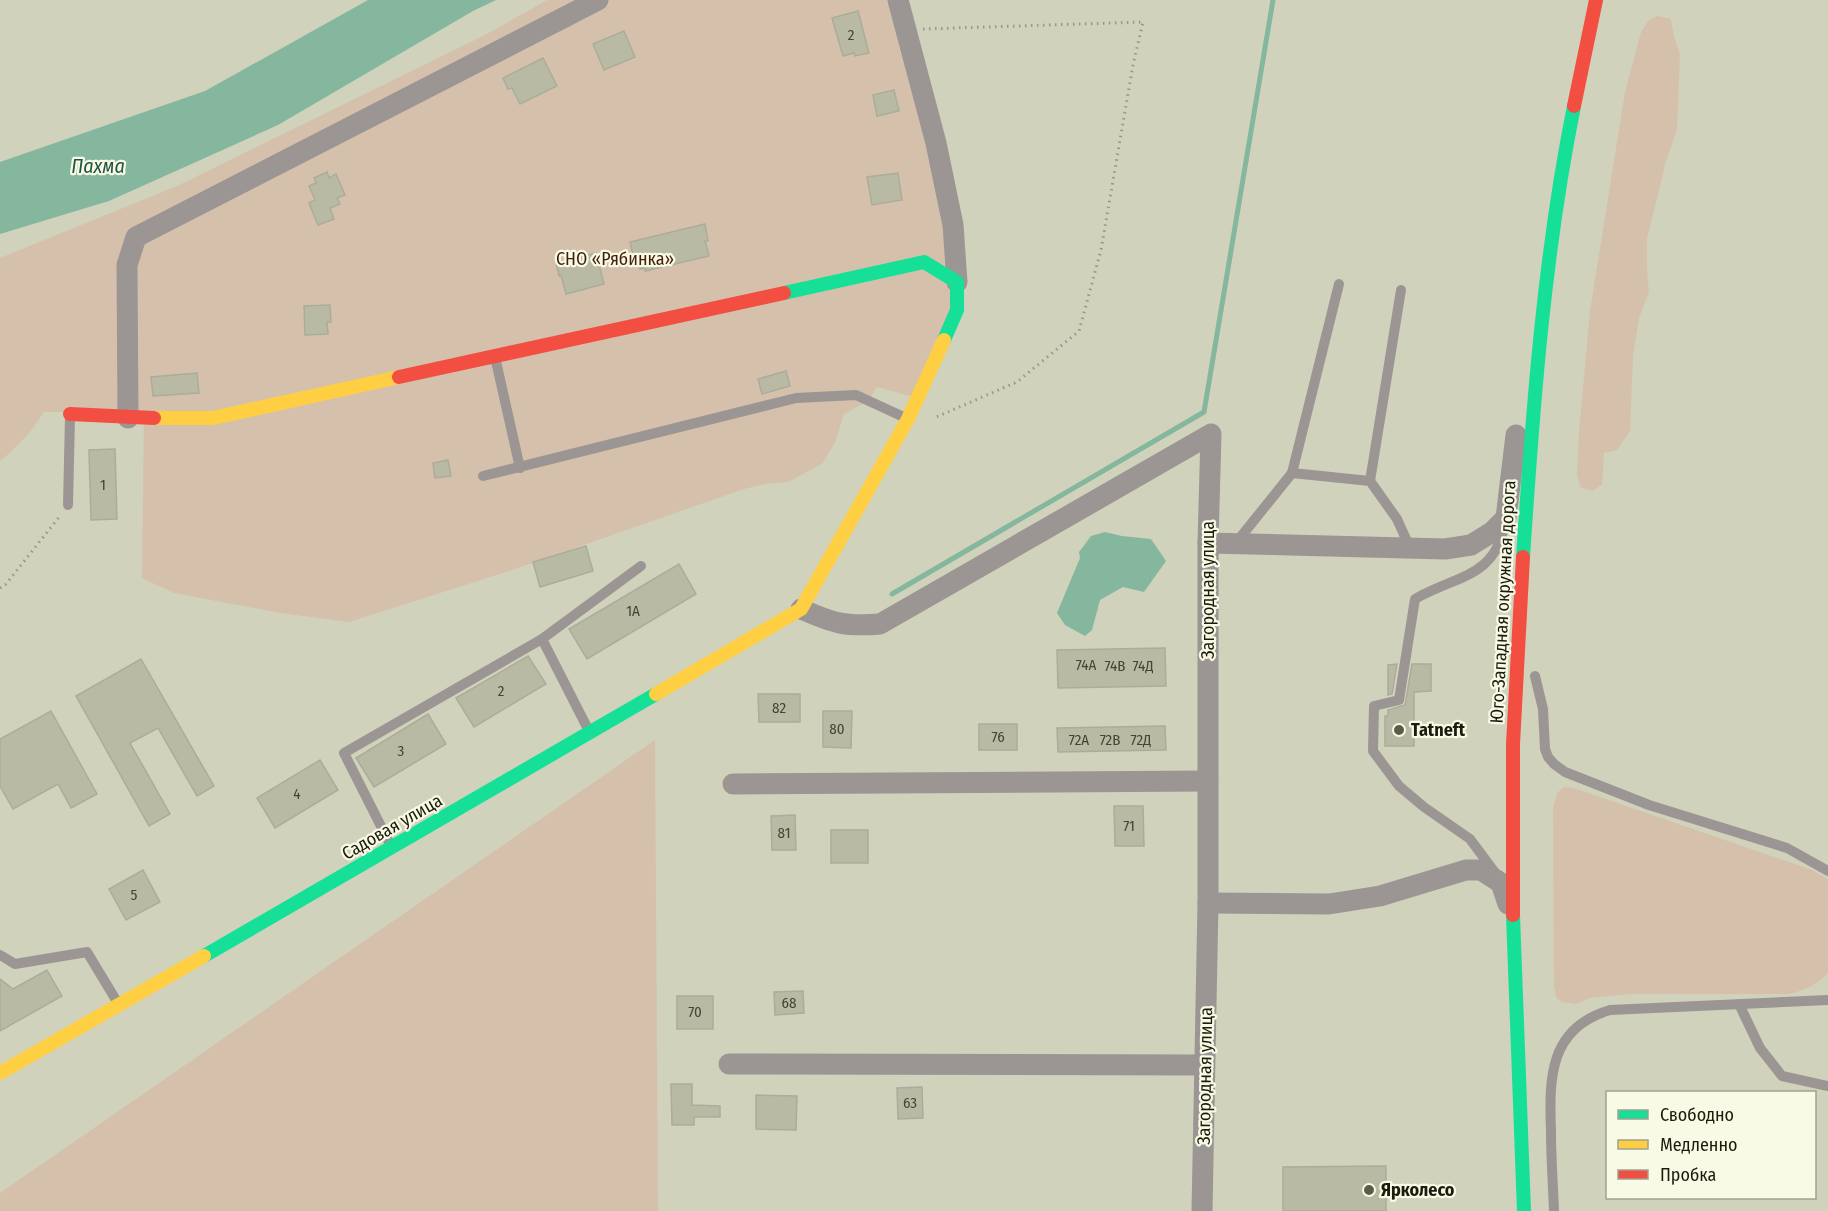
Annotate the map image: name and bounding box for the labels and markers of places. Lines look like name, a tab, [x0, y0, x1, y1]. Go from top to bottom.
place label: Tatneft	[1411, 719, 1466, 741]
marker: Tatneft	[1392, 723, 1406, 737]
place label: Ярколесо	[1381, 1179, 1455, 1201]
marker: Ярколесо	[1362, 1183, 1376, 1197]

